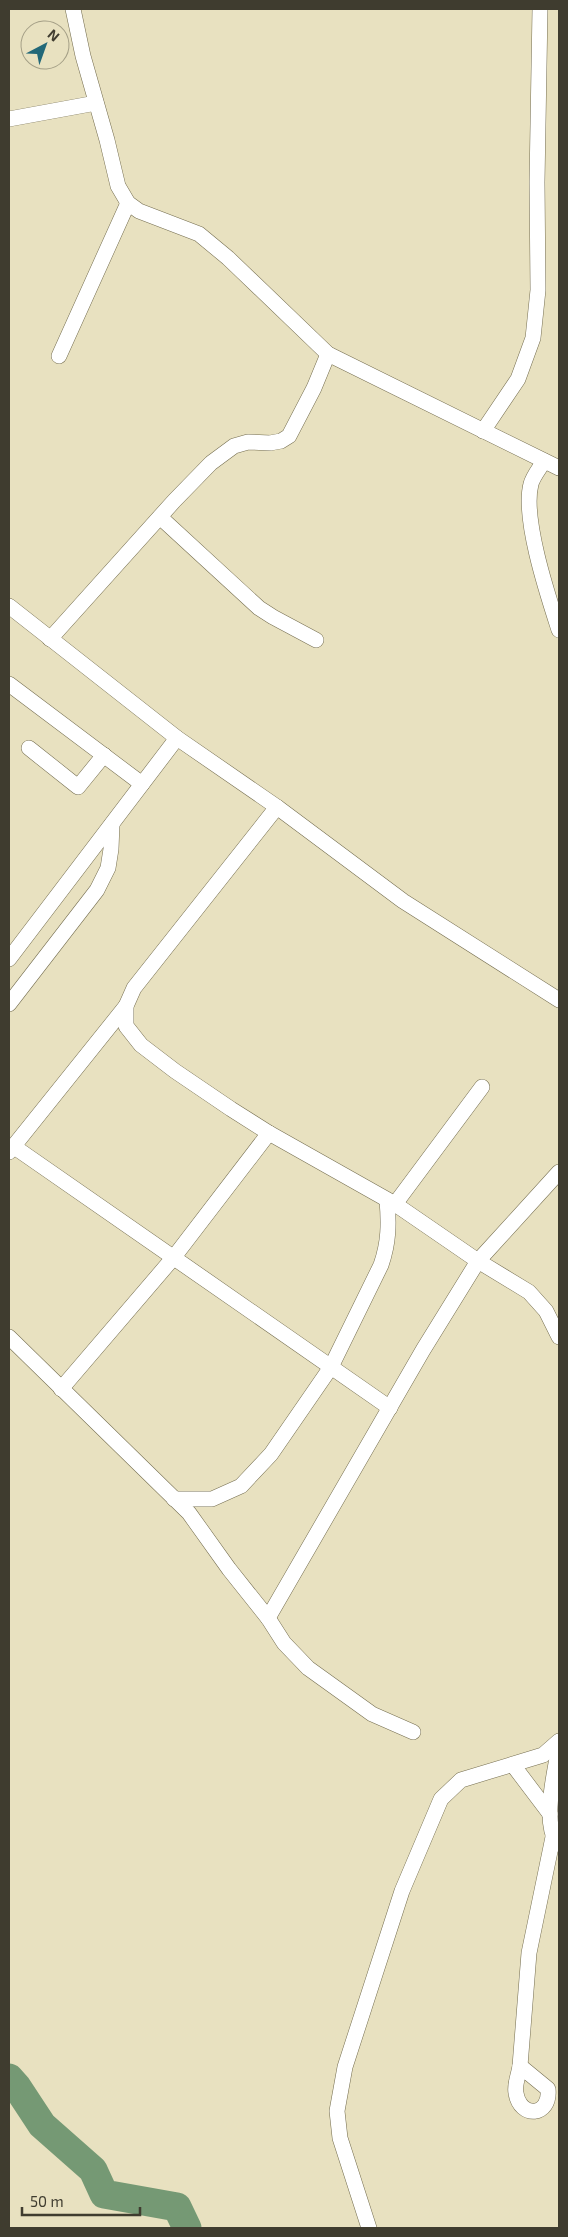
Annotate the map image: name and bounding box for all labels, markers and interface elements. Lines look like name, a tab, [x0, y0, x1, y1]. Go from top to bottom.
north arrow	[20, 20, 70, 70]
text: N	[44, 25, 63, 45]
scale bar	[22, 2184, 140, 2216]
text: 50 m	[30, 2192, 64, 2210]

